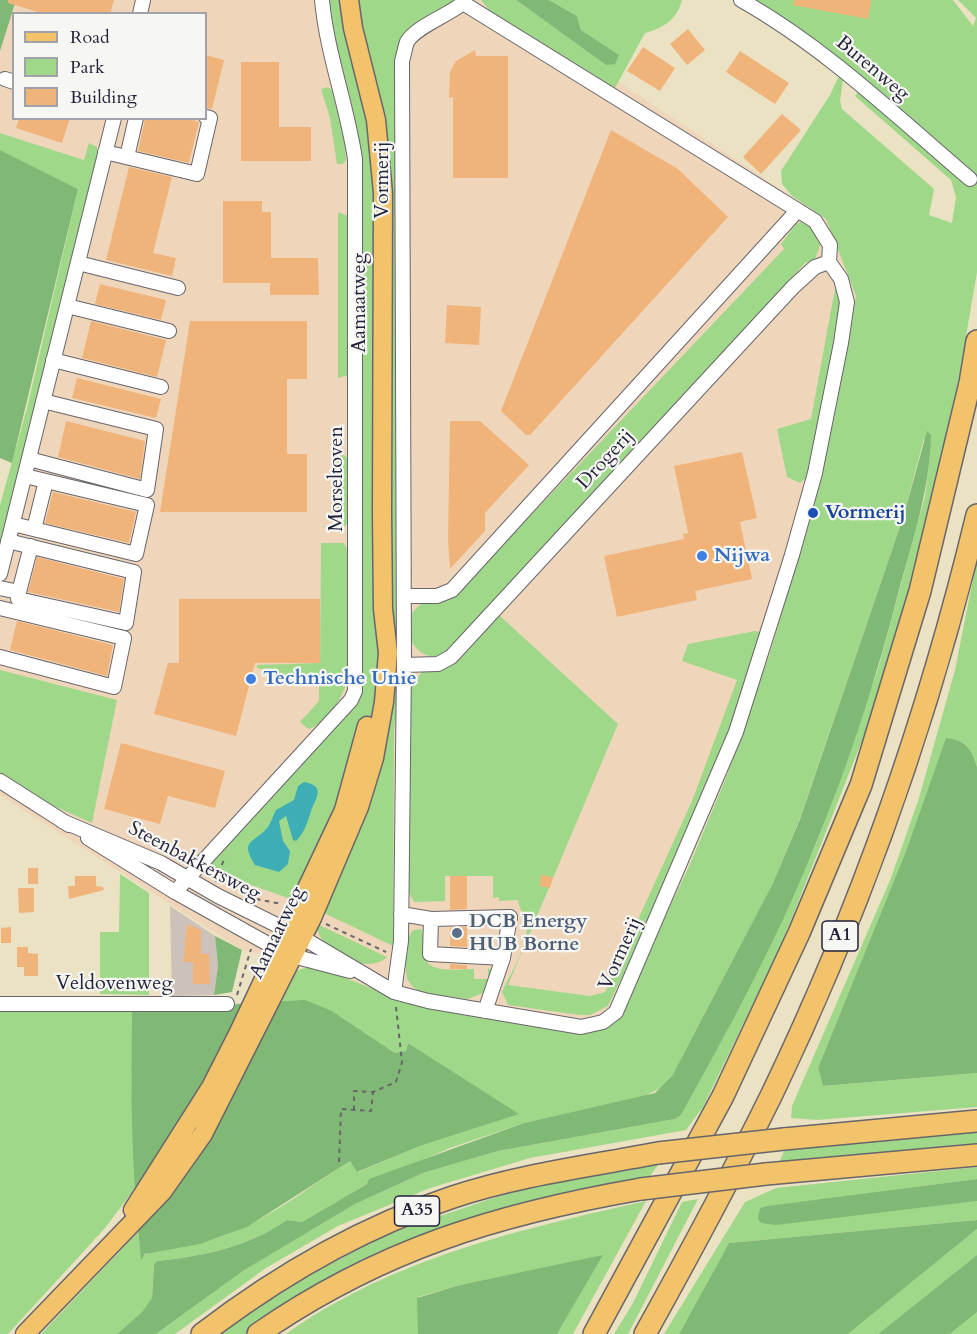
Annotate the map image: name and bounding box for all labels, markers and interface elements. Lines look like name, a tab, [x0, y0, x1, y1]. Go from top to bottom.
legend	[12, 12, 207, 120]
text: Road	[70, 25, 110, 50]
street label: Burenweg	[830, 31, 914, 107]
text: Park	[70, 55, 105, 80]
text: Building	[70, 85, 137, 110]
street label: Vormerij	[371, 141, 395, 219]
street label: Aamaatweg	[348, 253, 372, 353]
street label: Drogerij	[572, 425, 640, 495]
street label: Morseltoven	[325, 426, 349, 532]
place label: Vormerij	[825, 501, 906, 525]
marker: Vormerij	[806, 506, 820, 520]
place label: Nijwa	[714, 544, 770, 568]
marker: Nijwa	[695, 549, 709, 563]
place label: Technische Unie	[263, 667, 417, 691]
marker: Technische Unie	[244, 672, 258, 686]
street label: Steenbakkersweg	[124, 817, 264, 907]
street label: Aamaatweg	[245, 883, 311, 983]
place label: DCB Energy HUB Borne	[469, 910, 587, 957]
street label: Vormerij	[594, 914, 648, 994]
road number: A1	[822, 921, 858, 951]
marker: DCB Energy HUB Borne	[450, 926, 464, 940]
street label: Veldovenweg	[55, 972, 173, 996]
road number: A35	[394, 1196, 440, 1226]

